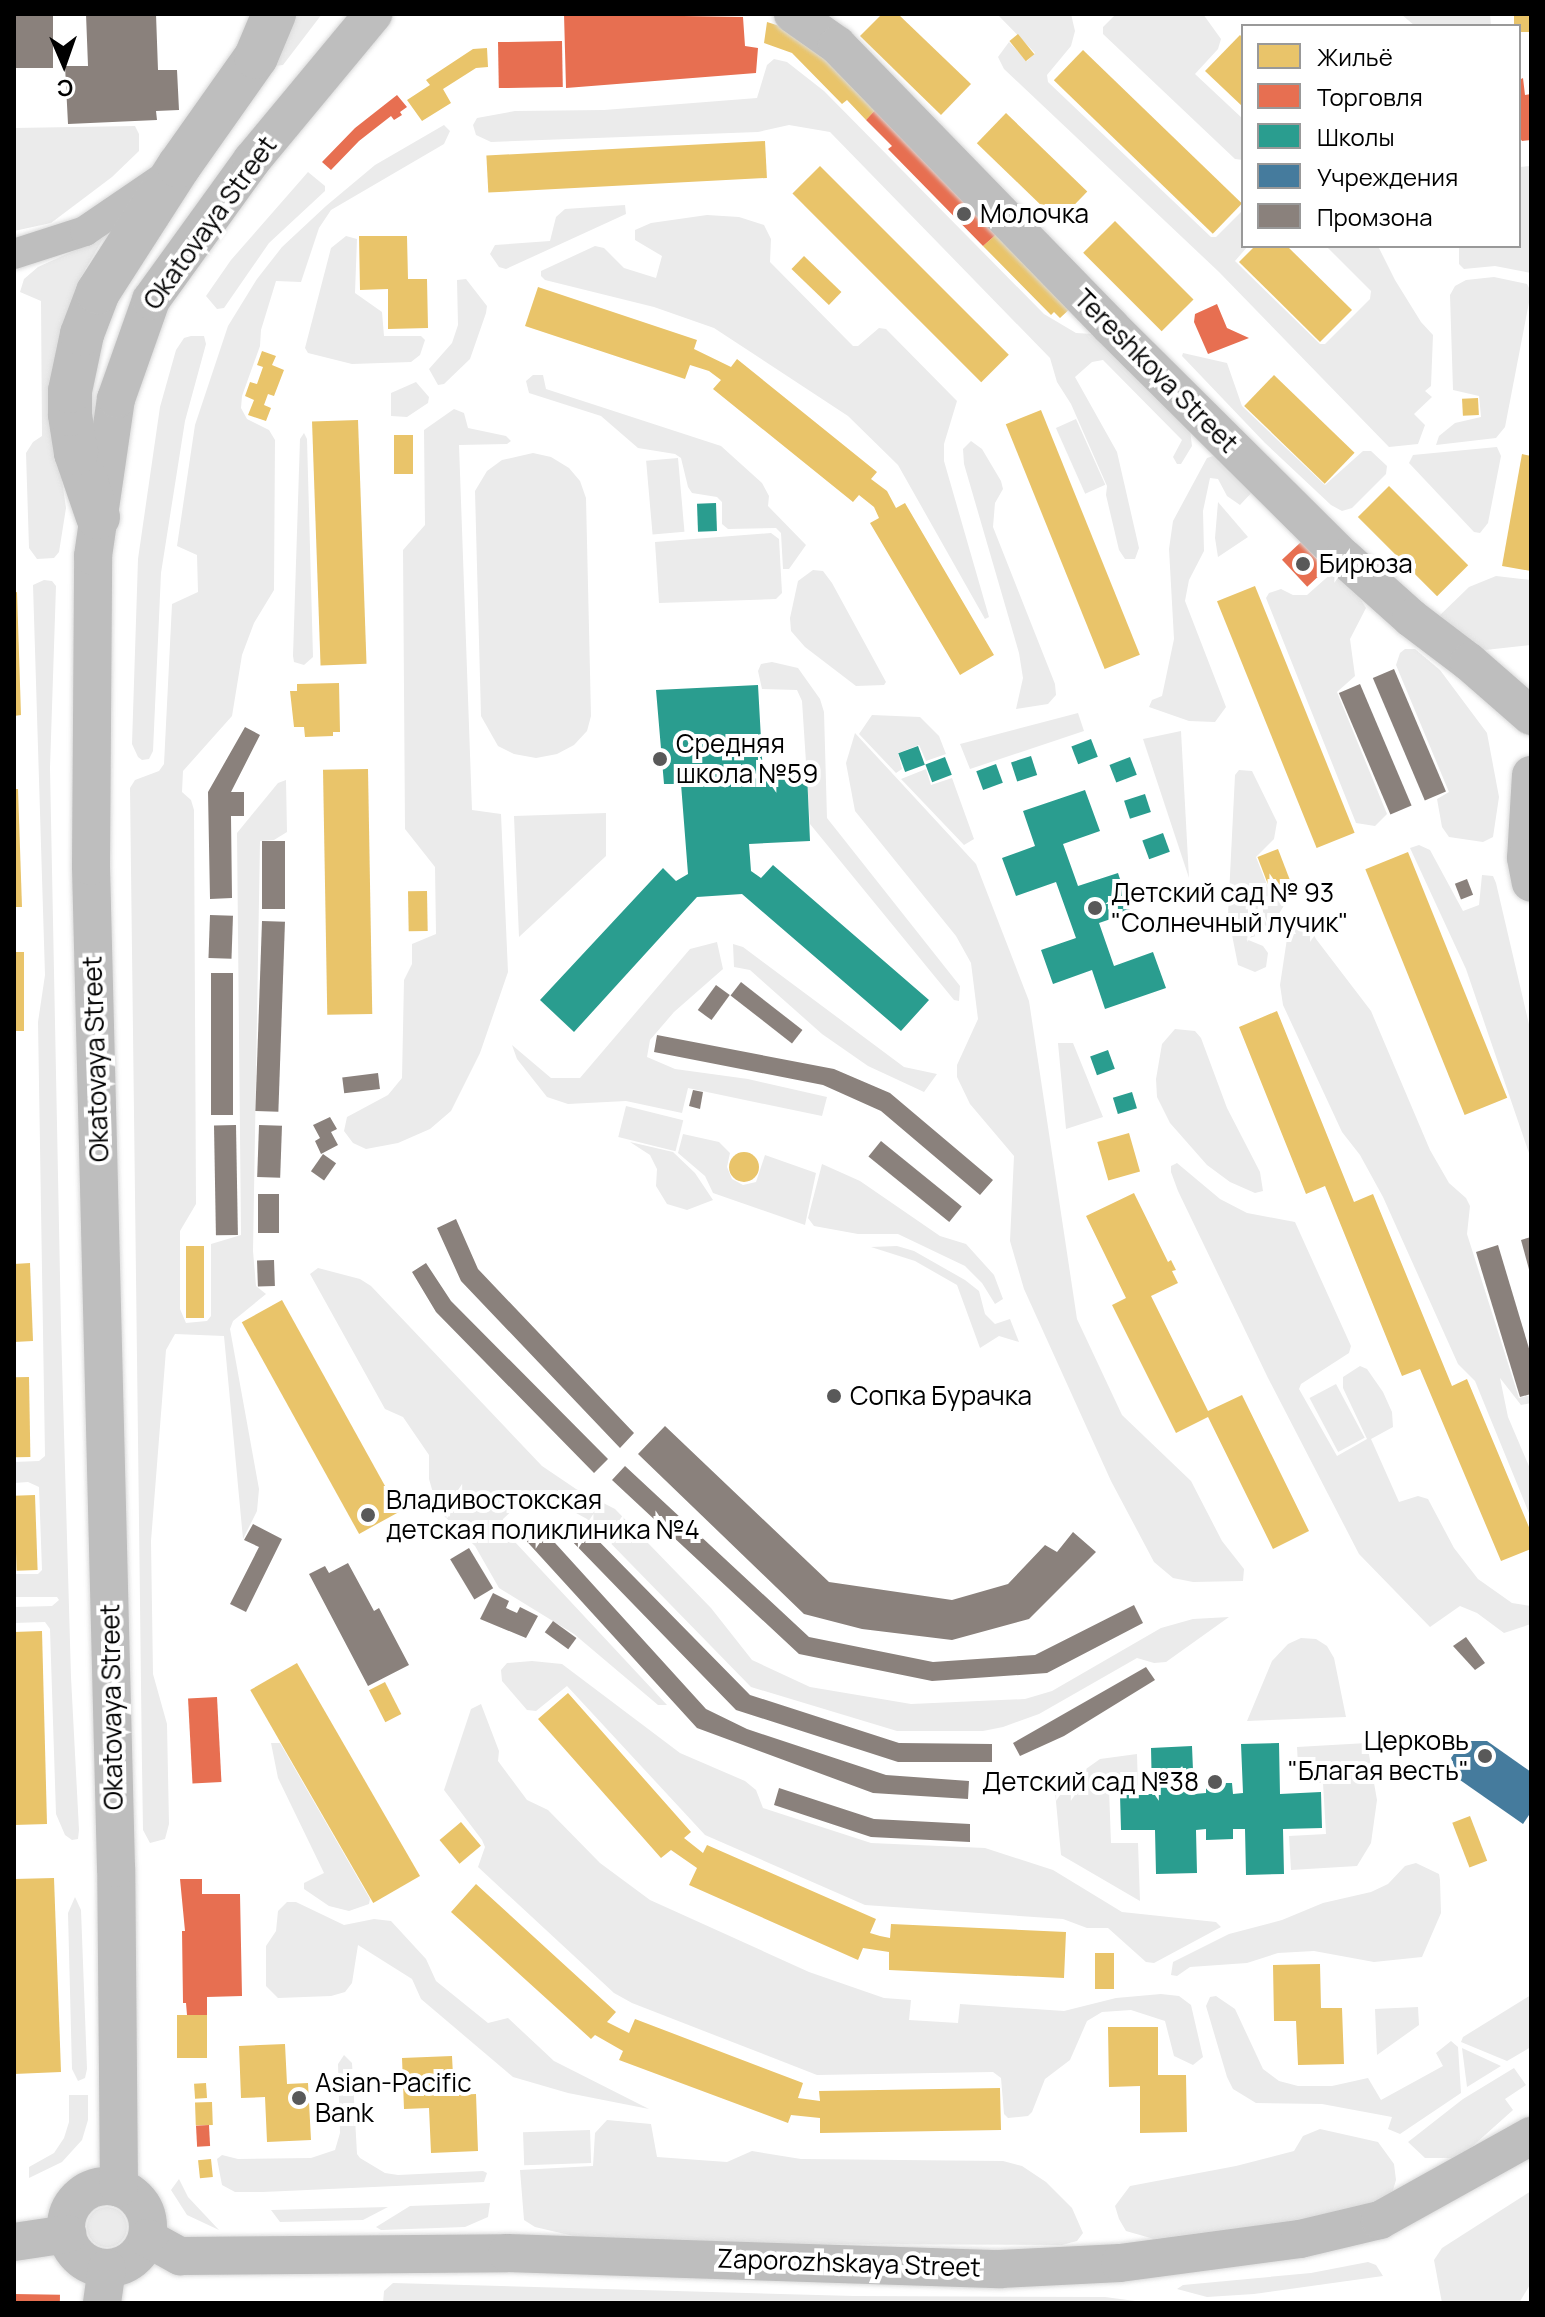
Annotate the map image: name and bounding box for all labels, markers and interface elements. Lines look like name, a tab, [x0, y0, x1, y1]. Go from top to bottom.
north arrow	[24, 24, 104, 104]
legend	[1241, 24, 1521, 248]
text: Жильё	[1317, 40, 1393, 73]
text: С	[56, 73, 73, 103]
text: Торговля	[1317, 80, 1423, 113]
text: Школы	[1317, 120, 1395, 153]
street label: Okatovaya Street	[137, 130, 283, 316]
text: Учреждения	[1317, 160, 1458, 193]
place label: Молочка	[980, 198, 1089, 230]
text: Промзона	[1317, 200, 1432, 233]
marker: Молочка	[955, 205, 973, 223]
street label: Tereshkova Street	[1068, 283, 1244, 459]
place label: Бирюза	[1319, 548, 1413, 580]
marker: Бирюза	[1294, 555, 1312, 573]
place label: Средняя школа №59	[676, 728, 818, 790]
marker: Средняя школа №59	[651, 750, 669, 768]
place label: Детский сад № 93 "Солнечный лучик"	[1111, 877, 1348, 938]
marker: Детский сад № 93 "Солнечный лучик"	[1086, 899, 1104, 917]
street label: Okatovaya Street	[77, 955, 115, 1163]
place label: Сопка Бурачка	[850, 1380, 1032, 1412]
marker: Сопка Бурачка	[825, 1387, 843, 1405]
place label: Владивостокская детская поликлиника №4	[386, 1484, 700, 1546]
marker: Владивостокская детская поликлиника №4	[357, 1504, 379, 1526]
street label: Okatovaya Street	[95, 1604, 129, 1810]
place label: Церковь "Благая весть"	[1288, 1725, 1469, 1786]
marker: Церковь "Благая весть"	[1476, 1747, 1494, 1765]
place label: Детский сад №38	[982, 1766, 1199, 1798]
marker: Детский сад №38	[1206, 1773, 1224, 1791]
place label: Asian-Pacific Bank	[315, 2067, 472, 2128]
marker: Asian-Pacific Bank	[290, 2089, 308, 2107]
street label: Zaporozhskaya Street	[717, 2243, 981, 2283]

